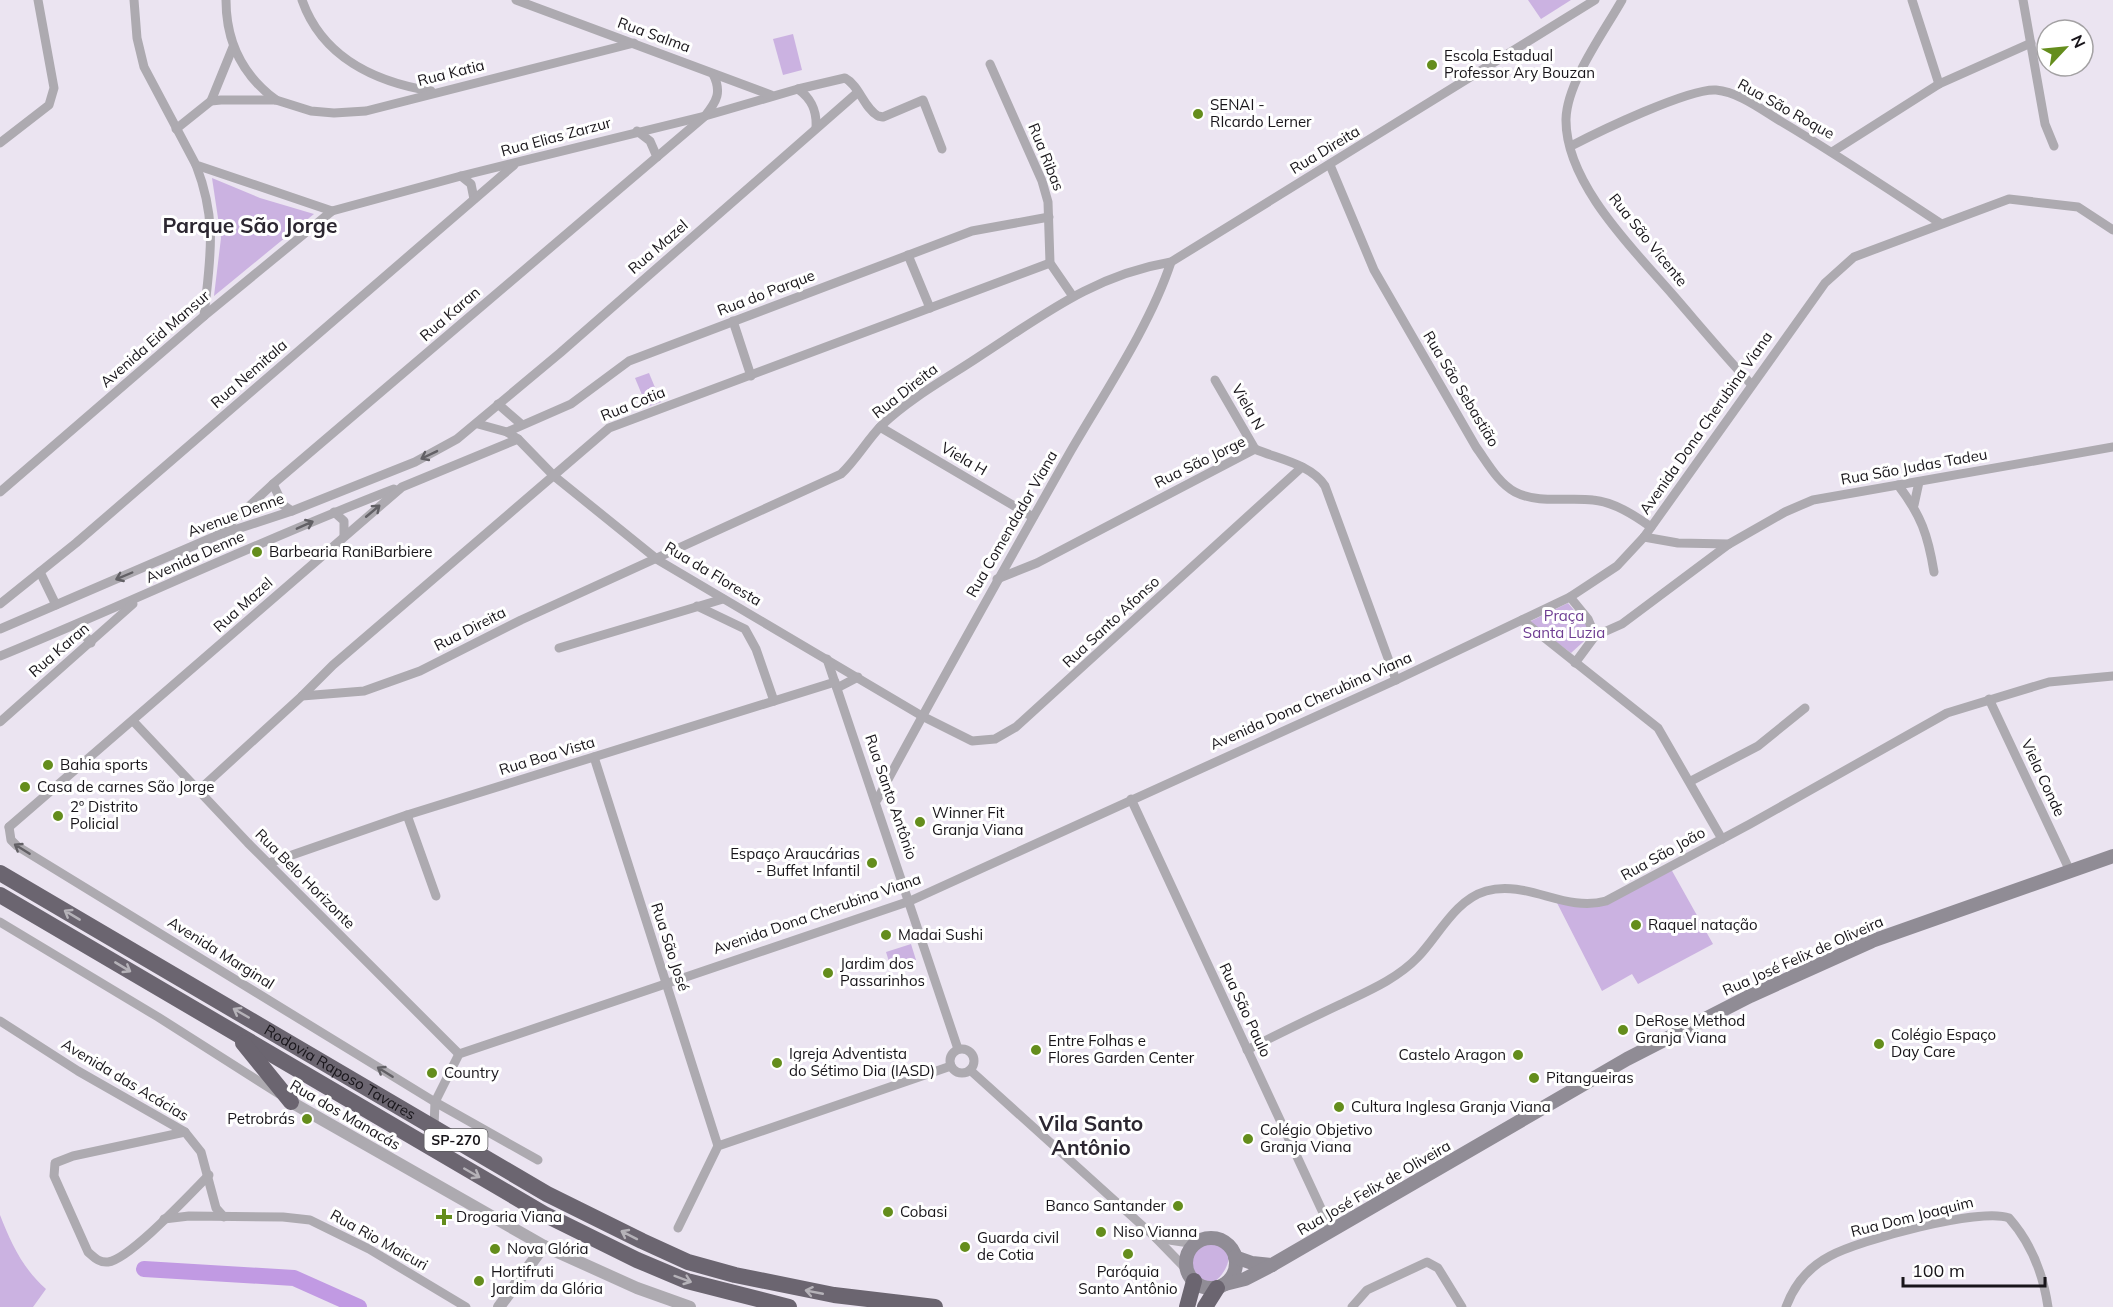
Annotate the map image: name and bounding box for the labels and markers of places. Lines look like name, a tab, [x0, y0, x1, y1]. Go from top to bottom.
place label: Escola Estadual Professor Ary Bouzan	[1444, 46, 1595, 82]
marker: Escola Estadual Professor Ary Bouzan	[1425, 58, 1439, 72]
place label: SENAI - RIcardo Lerner	[1210, 95, 1312, 131]
marker: SENAI - RIcardo Lerner	[1191, 107, 1205, 121]
place label: Barbearia RaniBarbiere	[269, 542, 432, 561]
marker: Barbearia RaniBarbiere	[250, 545, 264, 559]
place label: Bahia sports	[60, 755, 148, 774]
marker: Bahia sports	[41, 758, 55, 772]
place label: Casa de carnes São Jorge	[37, 777, 214, 796]
marker: Casa de carnes São Jorge	[18, 780, 32, 794]
place label: 2º Distrito Policial	[70, 797, 138, 833]
place label: Winner Fit Granja Viana	[932, 803, 1023, 839]
marker: 2º Distrito Policial	[51, 809, 65, 823]
marker: Winner Fit Granja Viana	[913, 815, 927, 829]
place label: Espaço Araucárias - Buffet Infantil	[730, 844, 860, 880]
marker: Espaço Araucárias - Buffet Infantil	[865, 856, 879, 870]
place label: Raquel natação	[1648, 915, 1758, 934]
marker: Raquel natação	[1629, 918, 1643, 932]
place label: Madai Sushi	[898, 925, 983, 944]
marker: Madai Sushi	[879, 928, 893, 942]
place label: Jardim dos Passarinhos	[840, 954, 925, 990]
marker: Jardim dos Passarinhos	[821, 966, 835, 980]
place label: DeRose Method Granja Viana	[1635, 1011, 1745, 1047]
marker: DeRose Method Granja Viana	[1616, 1023, 1630, 1037]
place label: Colégio Espaço Day Care	[1891, 1025, 1996, 1061]
place label: Entre Folhas e Flores Garden Center	[1048, 1031, 1195, 1067]
marker: Colégio Espaço Day Care	[1872, 1037, 1886, 1051]
marker: Entre Folhas e Flores Garden Center	[1029, 1043, 1043, 1057]
place label: Igreja Adventista do Sétimo Dia (IASD)	[789, 1044, 935, 1080]
place label: Castelo Aragon	[1398, 1045, 1506, 1064]
marker: Castelo Aragon	[1511, 1048, 1525, 1062]
marker: Igreja Adventista do Sétimo Dia (IASD)	[770, 1056, 784, 1070]
place label: Country	[444, 1063, 499, 1082]
marker: Country	[425, 1066, 439, 1080]
place label: Pitangueiras	[1546, 1068, 1634, 1087]
marker: Pitangueiras	[1527, 1071, 1541, 1085]
place label: Cultura Inglesa Granja Viana	[1351, 1097, 1551, 1116]
marker: Cultura Inglesa Granja Viana	[1332, 1100, 1346, 1114]
place label: Petrobrás	[227, 1109, 295, 1128]
marker: Petrobrás	[300, 1112, 314, 1126]
place label: Colégio Objetivo Granja Viana	[1260, 1120, 1373, 1156]
marker: Colégio Objetivo Granja Viana	[1241, 1132, 1255, 1146]
place label: Banco Santander	[1045, 1196, 1167, 1215]
marker: Banco Santander	[1171, 1199, 1185, 1213]
place label: Cobasi	[900, 1202, 947, 1221]
marker: Cobasi	[881, 1205, 895, 1219]
place label: Drogaria Viana	[456, 1207, 562, 1226]
marker: Drogaria Viana	[437, 1210, 451, 1224]
place label: Niso Vianna	[1113, 1222, 1197, 1241]
marker: Niso Vianna	[1094, 1225, 1108, 1239]
place label: Guarda civil de Cotia	[977, 1228, 1059, 1264]
place label: Nova Glória	[507, 1239, 589, 1258]
marker: Guarda civil de Cotia	[958, 1240, 972, 1254]
marker: Nova Glória	[488, 1242, 502, 1256]
marker: Paróquia Santo Antônio	[1121, 1247, 1135, 1261]
place label: Hortifruti Jardim da Glória	[491, 1262, 603, 1298]
place label: Paróquia Santo Antônio	[1078, 1262, 1178, 1298]
marker: Hortifruti Jardim da Glória	[472, 1274, 486, 1288]

